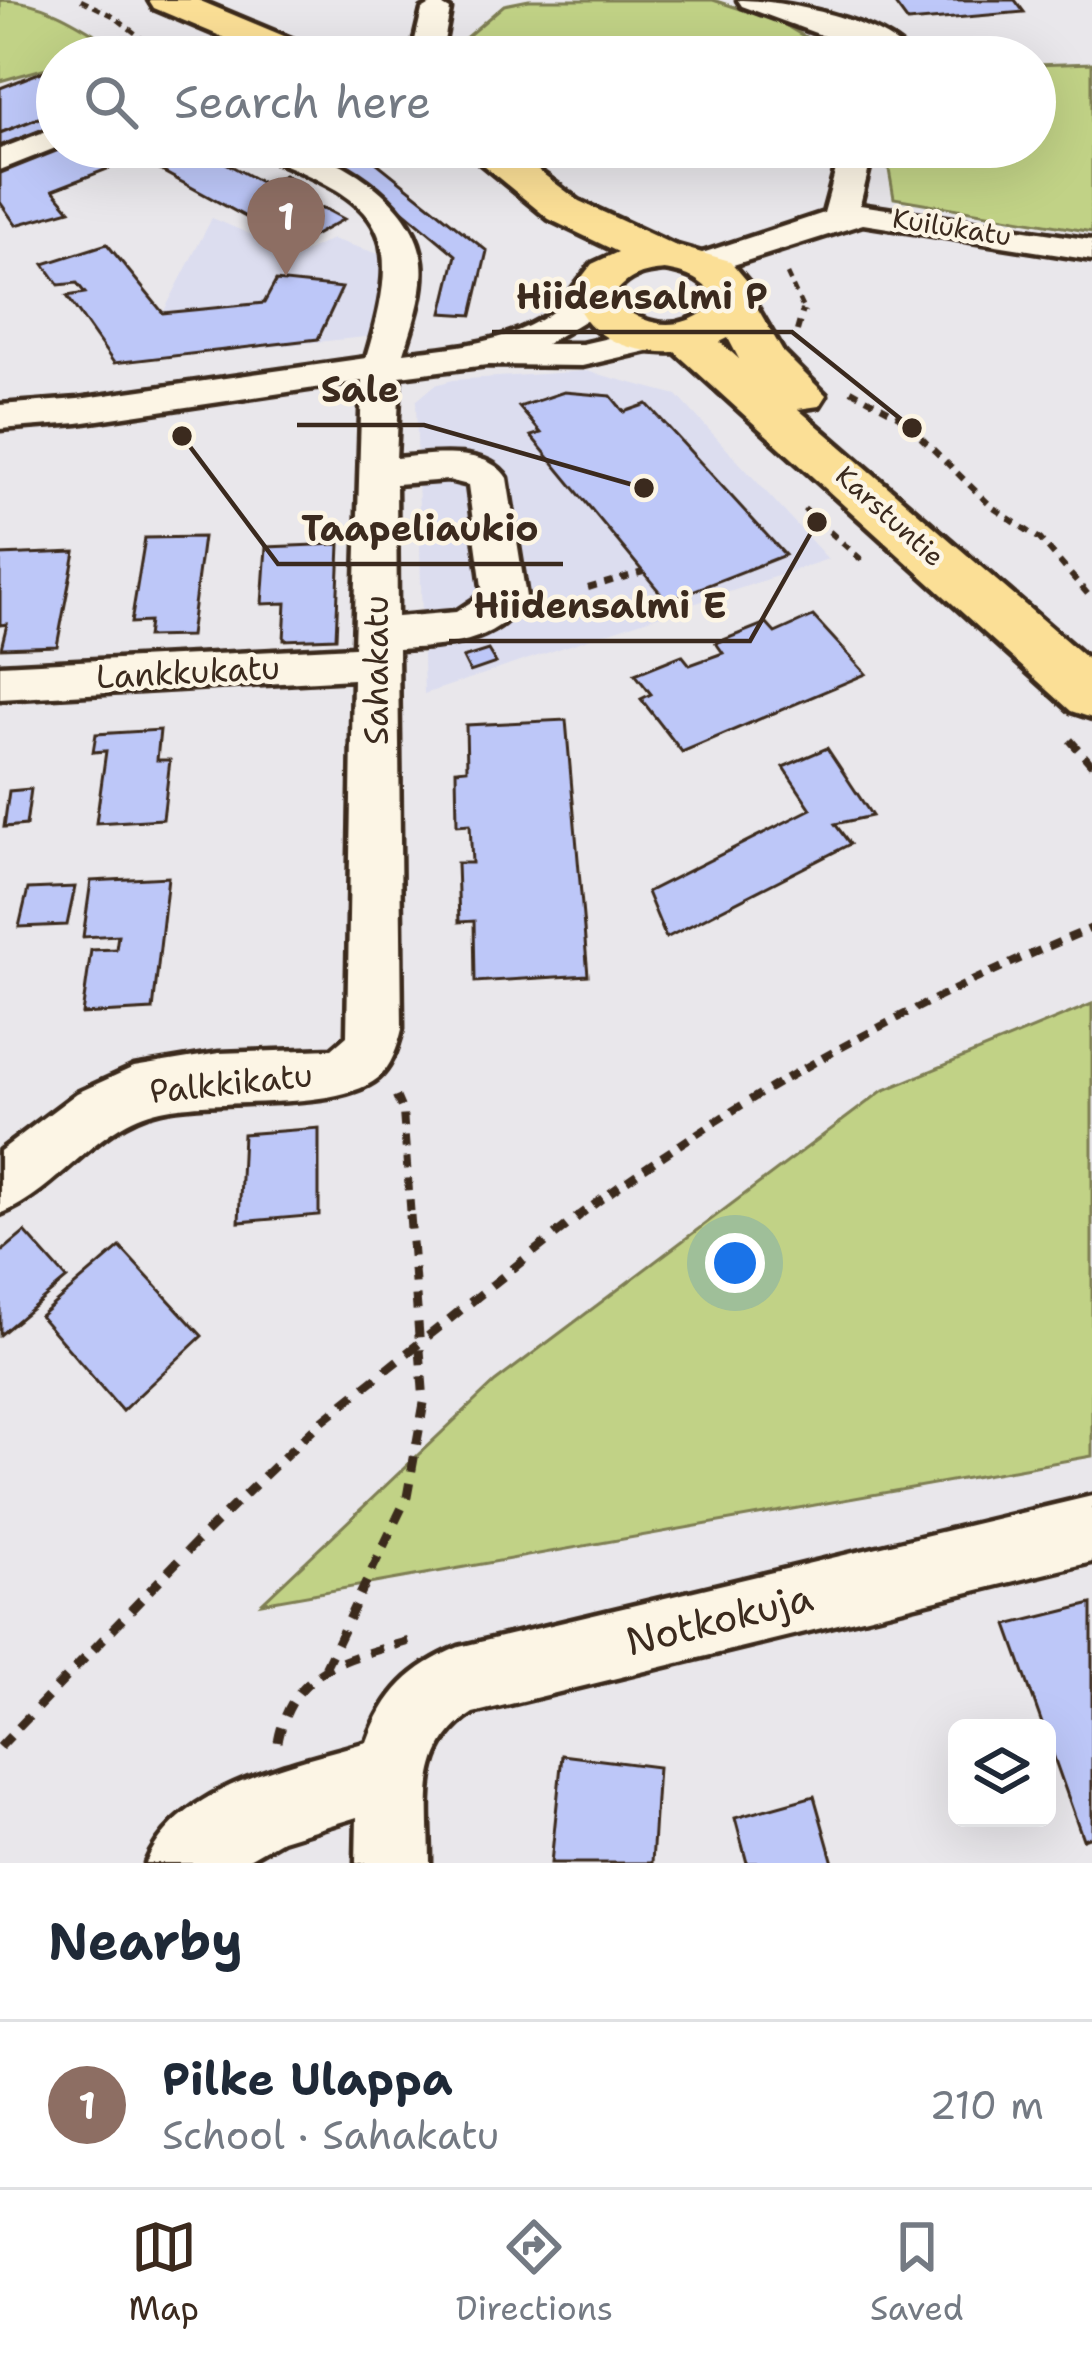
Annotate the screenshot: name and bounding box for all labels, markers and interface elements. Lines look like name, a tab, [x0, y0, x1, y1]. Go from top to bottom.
search box	[36, 36, 1056, 168]
icon: search	[78, 69, 144, 135]
text: Search here	[174, 72, 431, 132]
pin: 1	[247, 177, 325, 276]
street label: Kuilukatu	[890, 199, 1014, 255]
callout: Hiidensalmi P	[492, 260, 792, 332]
text: Hiidensalmi P	[516, 272, 768, 321]
callout: Sale	[297, 353, 424, 425]
text: Sale	[321, 365, 399, 414]
street label: Karstuntie	[828, 457, 952, 575]
callout: Taapeliaukio	[278, 492, 563, 564]
text: Taapeliaukio	[301, 504, 539, 553]
callout: Hiidensalmi E	[449, 569, 750, 641]
text: Hiidensalmi E	[473, 581, 727, 630]
street label: Sahakatu	[354, 595, 399, 745]
street label: Lankkukatu	[95, 645, 281, 699]
street label: Palkkikatu	[147, 1052, 315, 1114]
your location	[705, 1233, 765, 1293]
street label: Notkokuja	[620, 1571, 818, 1667]
map controls	[948, 1719, 1056, 1827]
button: layers	[948, 1719, 1056, 1827]
text: Nearby	[48, 1907, 243, 1975]
text: Pilke Ulappa	[162, 2049, 453, 2109]
text: 1	[78, 2079, 96, 2131]
text: 210 m	[929, 2079, 1044, 2131]
text: School · Sahakatu	[162, 2109, 499, 2161]
tab: Map	[128, 2214, 199, 2331]
tab: Directions	[456, 2214, 613, 2331]
tab: Saved	[870, 2214, 964, 2331]

